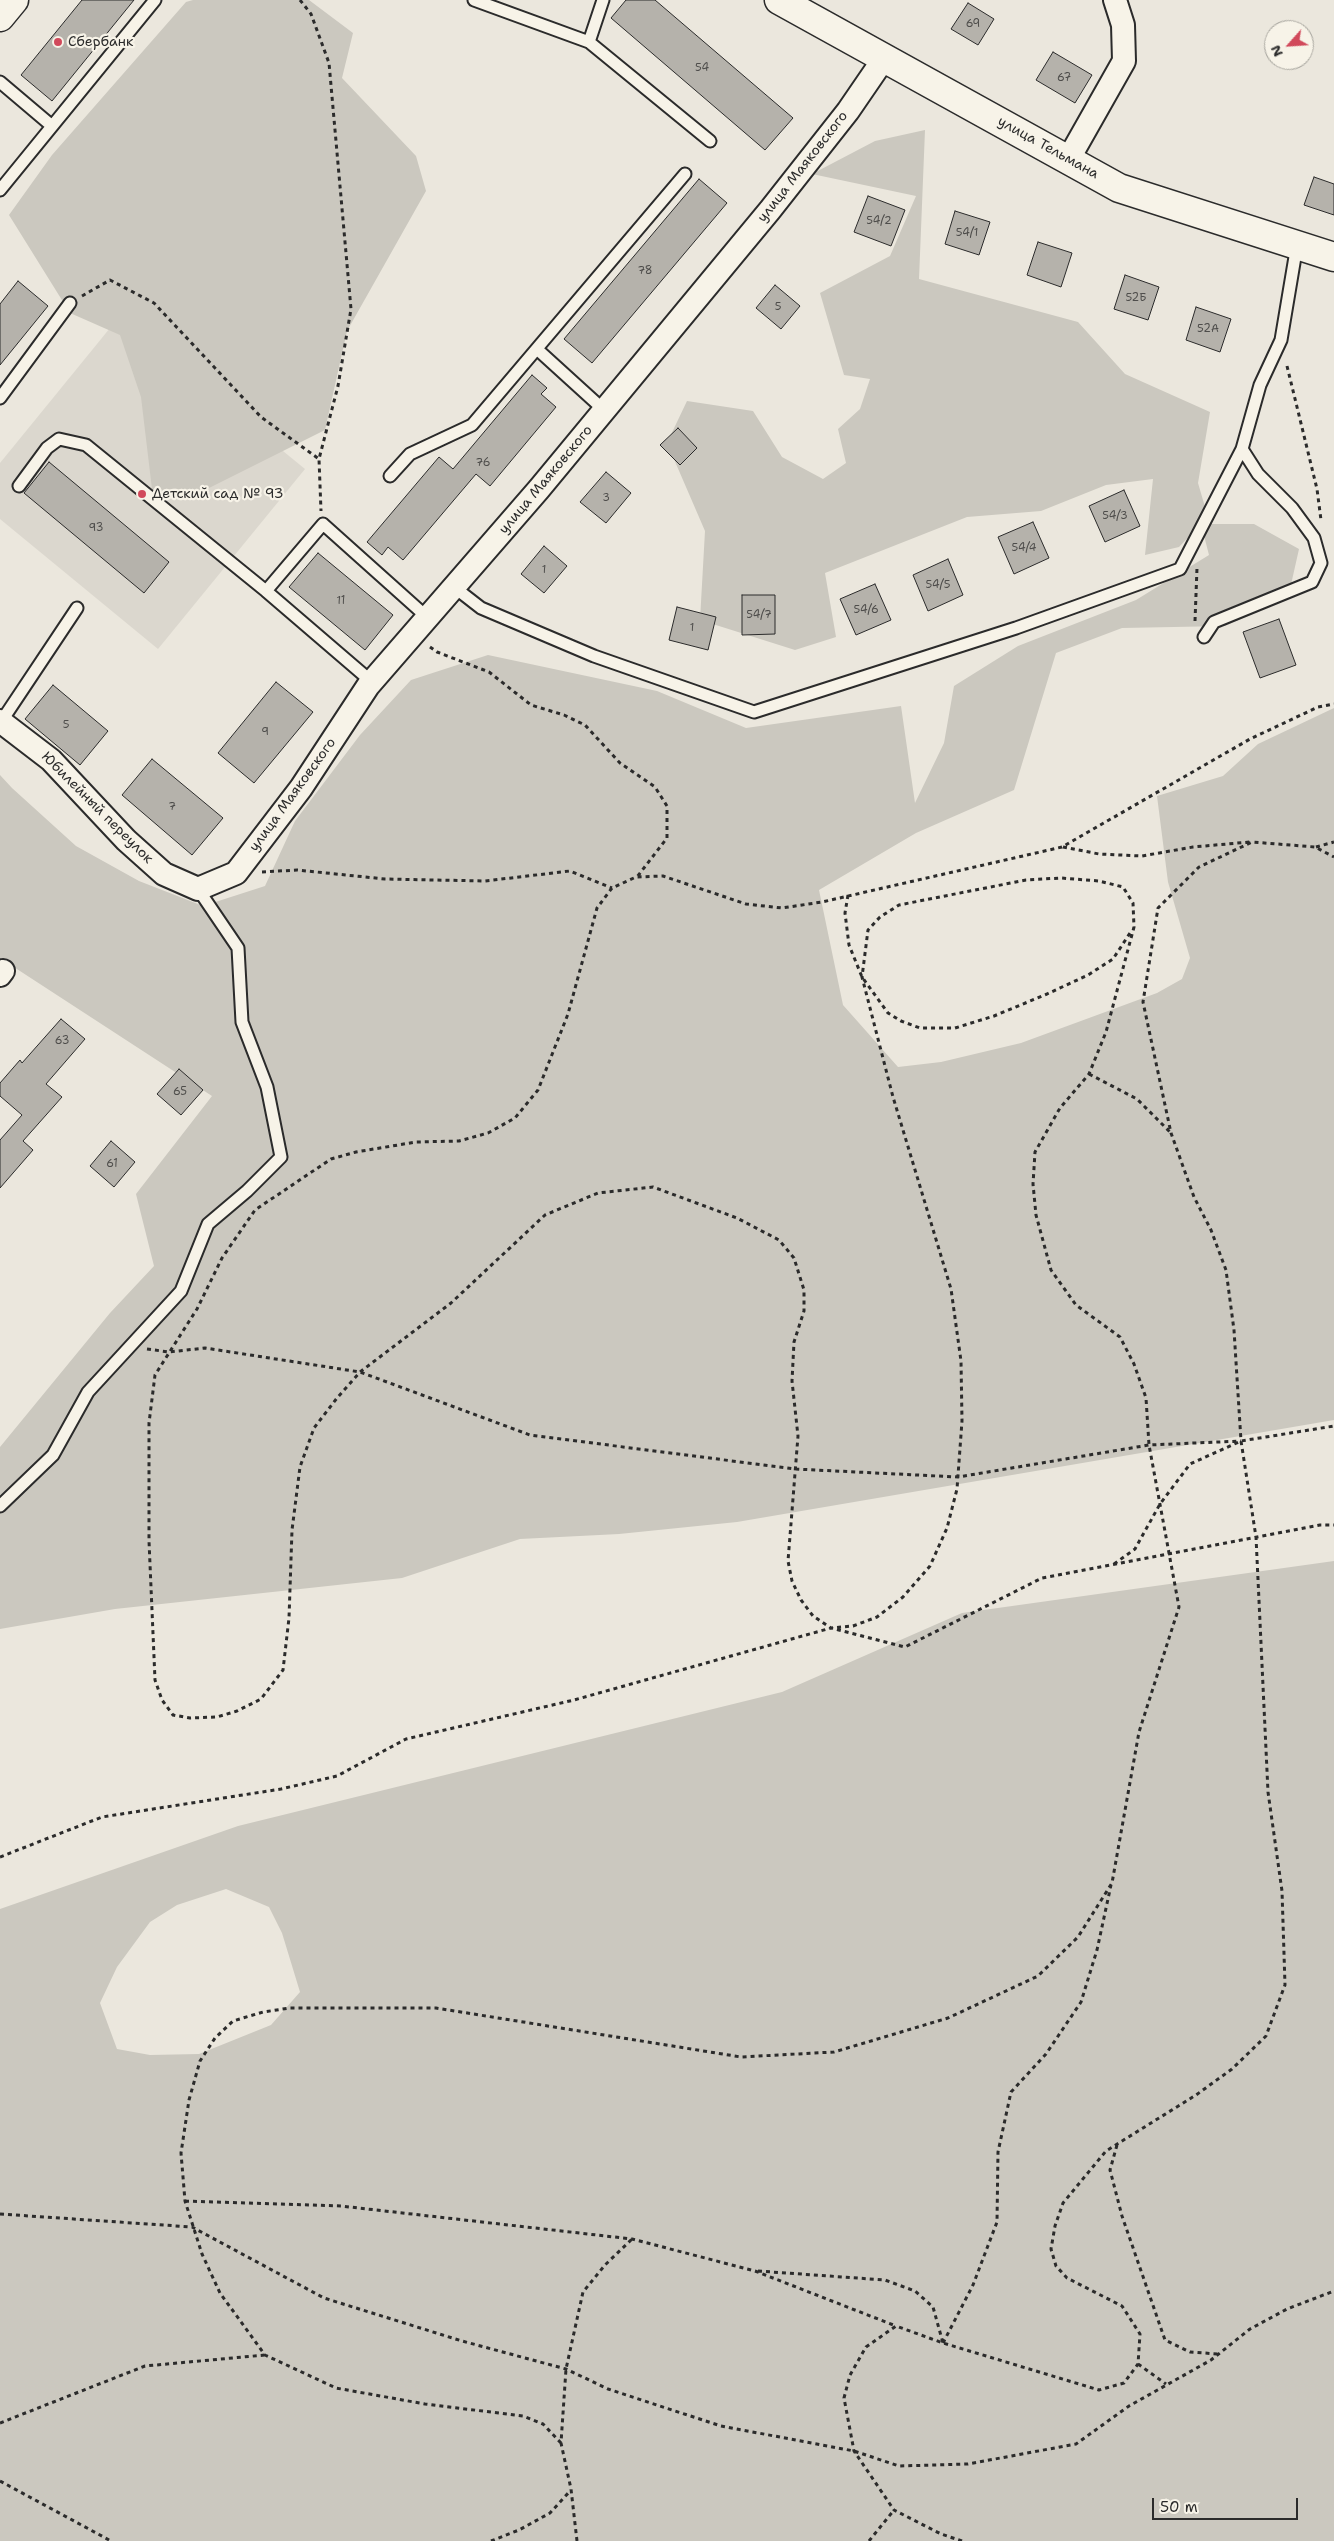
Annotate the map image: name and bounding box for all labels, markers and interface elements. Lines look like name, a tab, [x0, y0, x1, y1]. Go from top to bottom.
house number: 69	[966, 17, 980, 31]
north arrow	[1264, 20, 1314, 70]
place label: Сбербанк	[68, 34, 133, 50]
marker: Сбербанк	[52, 36, 64, 48]
text: N	[1266, 42, 1287, 60]
house number: 54	[695, 61, 709, 75]
house number: 67	[1057, 71, 1071, 85]
street label: улица Маяковского	[754, 108, 852, 226]
street label: улица Тельмана	[994, 113, 1102, 183]
house number: 54/2	[866, 214, 892, 228]
house number: 54/1	[956, 226, 978, 240]
house number: 78	[638, 264, 652, 278]
house number: 52Б	[1125, 291, 1147, 305]
house number: 5	[775, 300, 781, 314]
house number: 52А	[1197, 322, 1219, 336]
street label: улица Маяковского	[496, 422, 596, 538]
house number: 76	[476, 456, 490, 470]
place label: Детский сад № 93	[152, 486, 284, 502]
marker: Детский сад № 93	[136, 488, 148, 500]
house number: 3	[602, 491, 610, 505]
house number: 54/3	[1102, 509, 1128, 523]
house number: 93	[89, 521, 103, 535]
house number: 54/4	[1011, 541, 1037, 555]
house number: 1	[542, 563, 546, 577]
house number: 54/5	[926, 578, 950, 592]
house number: 11	[337, 594, 345, 608]
house number: 54/6	[853, 603, 879, 617]
house number: 54/7	[746, 608, 772, 622]
house number: 1	[690, 621, 694, 635]
house number: 5	[63, 718, 69, 732]
house number: 9	[261, 725, 269, 739]
street label: улица Маяковского	[246, 735, 340, 855]
street label: Юбилейный переулок	[38, 749, 156, 867]
house number: 7	[168, 800, 176, 814]
house number: 63	[55, 1034, 69, 1048]
house number: 65	[173, 1085, 187, 1099]
house number: 61	[106, 1157, 118, 1171]
scale bar	[1154, 2488, 1300, 2520]
text: 50 m	[1160, 2497, 1198, 2517]

